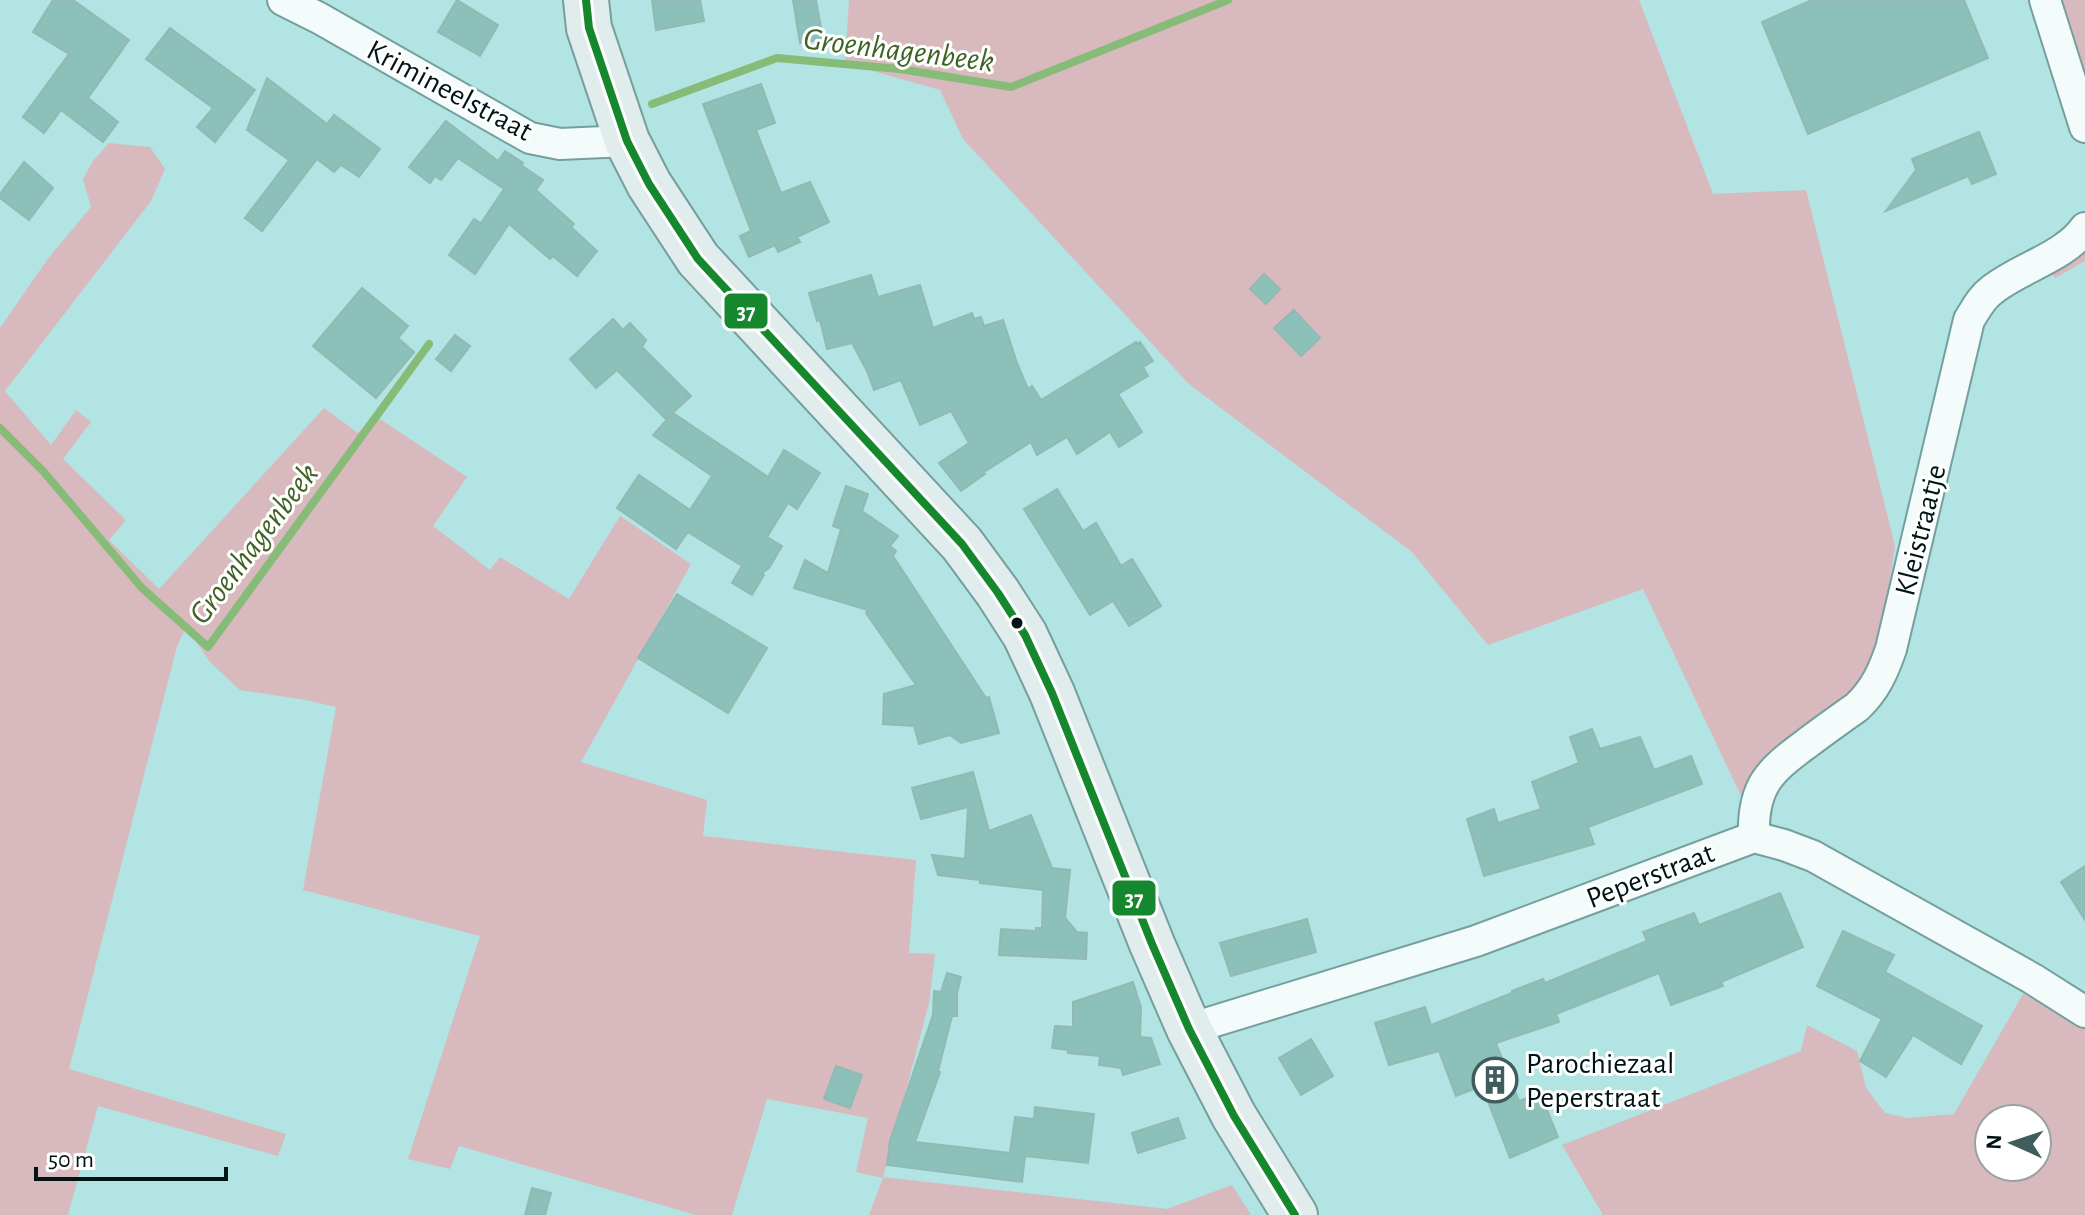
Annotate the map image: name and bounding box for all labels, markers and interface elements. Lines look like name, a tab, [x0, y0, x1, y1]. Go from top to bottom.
water label: Groenhagenbeek	[802, 22, 996, 78]
street label: Krimineelstraat	[362, 35, 537, 147]
line badge: 37	[723, 292, 769, 330]
text: 37	[737, 301, 756, 323]
water label: Groenhagenbeek	[183, 457, 324, 630]
street label: Kleistraatje	[1890, 462, 1952, 599]
unlabelled marker	[1009, 615, 1025, 631]
street label: Peperstraat	[1582, 838, 1719, 914]
line badge: 37	[1111, 879, 1157, 917]
text: 37	[1125, 888, 1144, 910]
place label: Parochiezaal Peperstraat	[1526, 1049, 1675, 1113]
building icon: Parochiezaal Peperstraat	[1471, 1056, 1519, 1104]
north arrow	[1973, 1103, 2053, 1183]
scale bar	[36, 1131, 226, 1181]
text: N	[1983, 1134, 2005, 1150]
text: 50 m	[48, 1148, 94, 1172]

